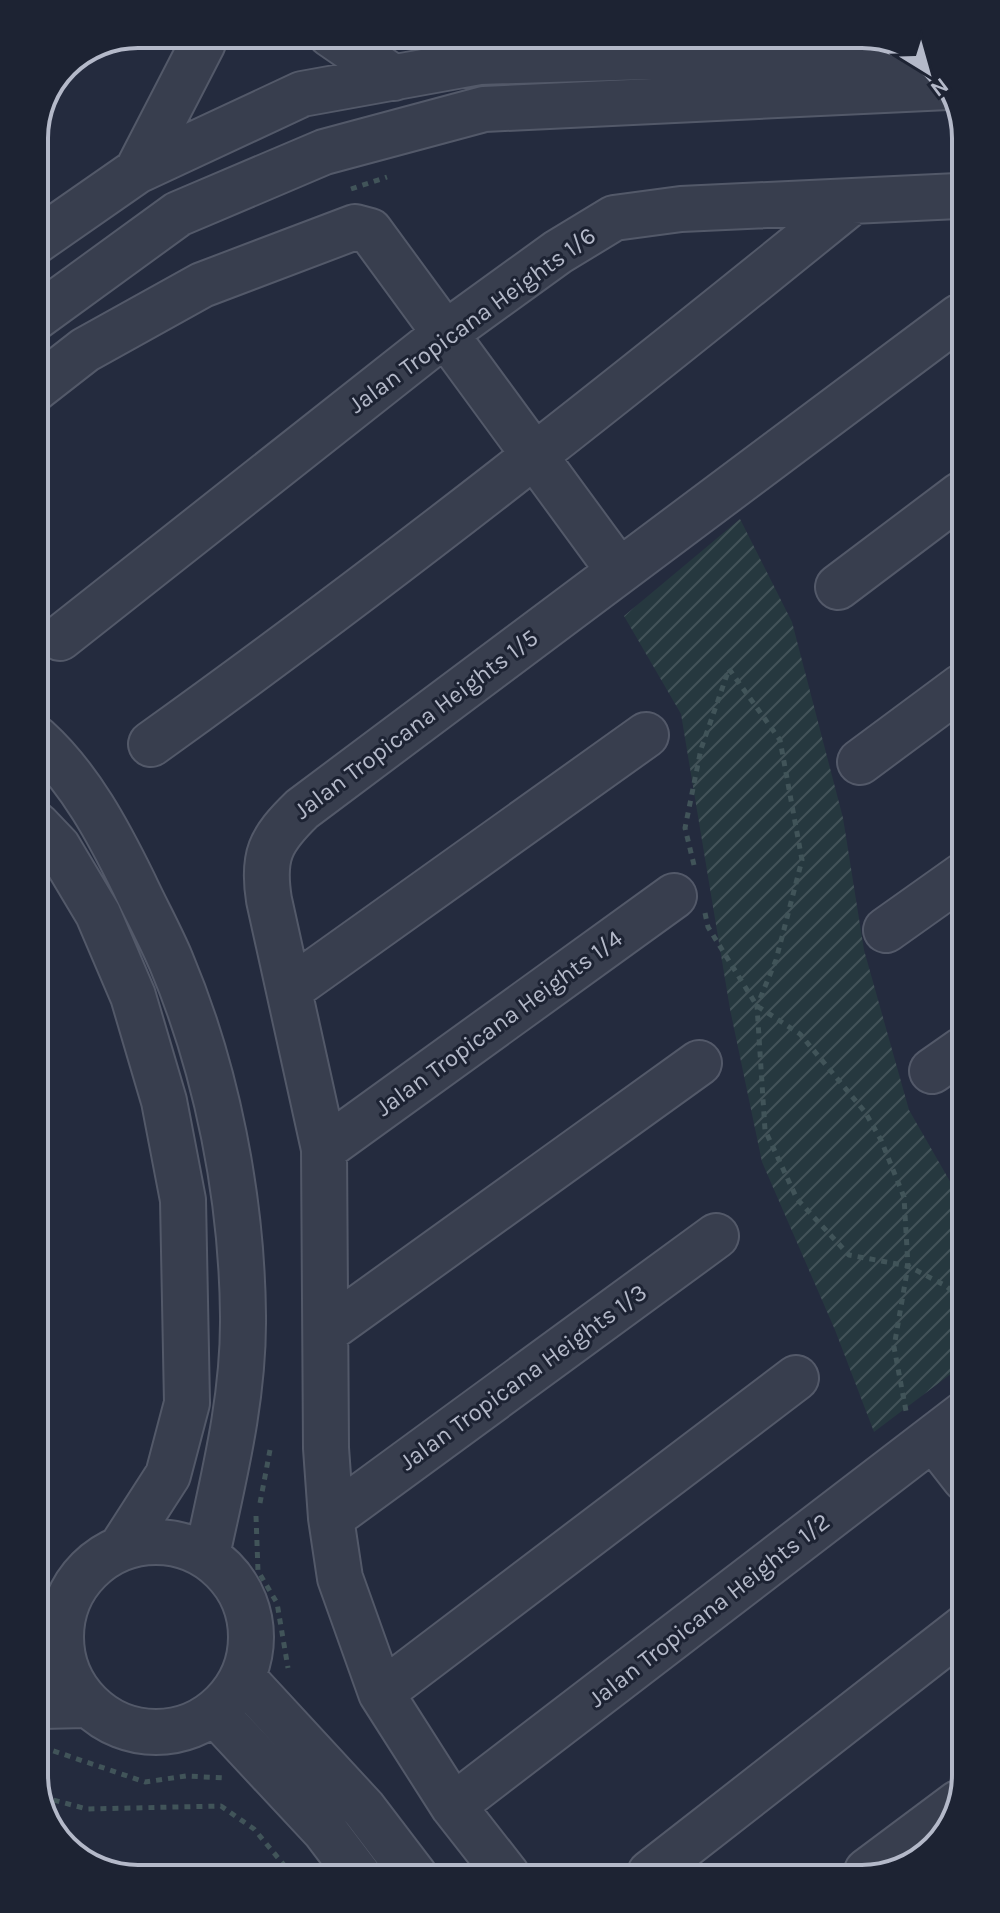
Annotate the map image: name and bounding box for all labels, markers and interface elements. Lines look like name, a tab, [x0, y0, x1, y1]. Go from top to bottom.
north arrow	[888, 32, 968, 112]
text: N	[925, 72, 954, 102]
street label: Jalan Tropicana Heights 1/6	[343, 221, 601, 419]
street label: Jalan Tropicana Heights 1/5	[289, 623, 543, 825]
street label: Jalan Tropicana Heights 1/4	[370, 924, 628, 1122]
street label: Jalan Tropicana Heights 1/3	[394, 1278, 652, 1476]
street label: Jalan Tropicana Heights 1/2	[583, 1507, 835, 1713]

